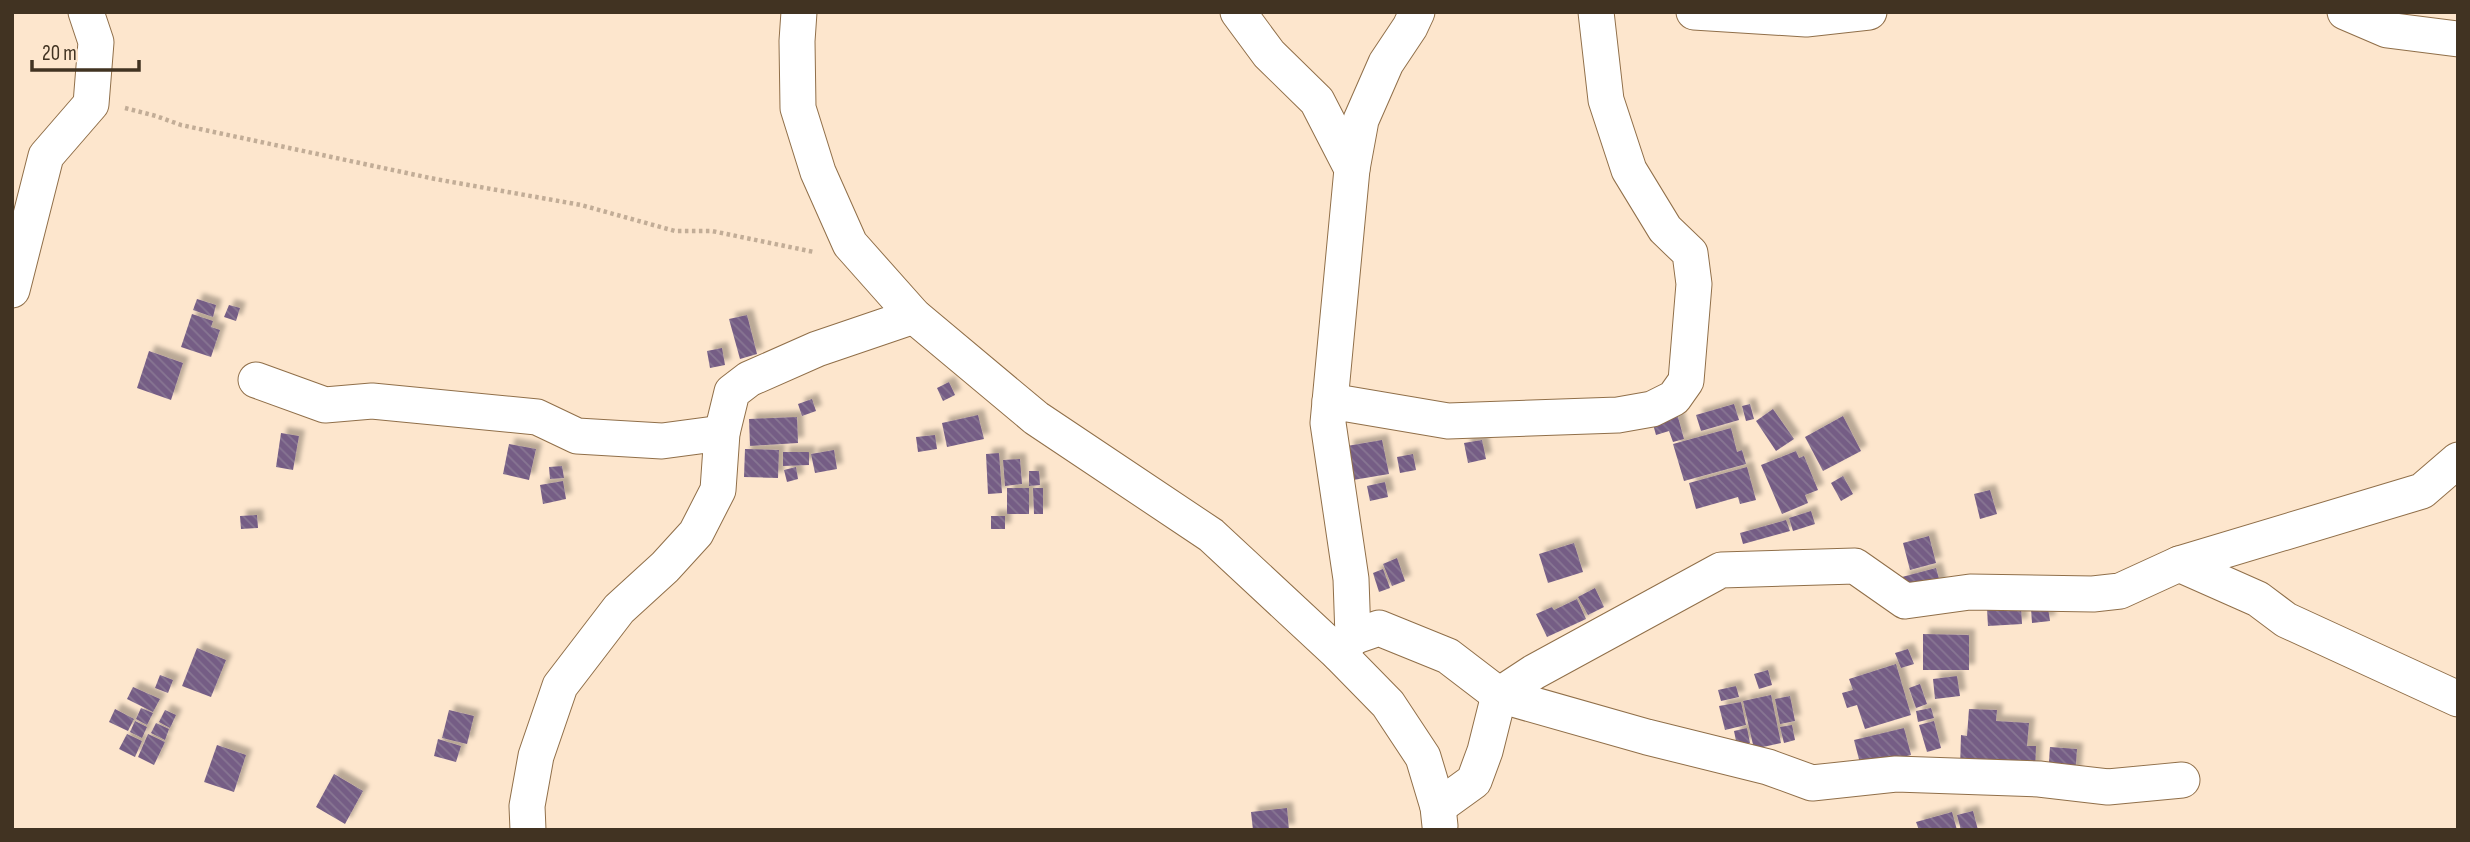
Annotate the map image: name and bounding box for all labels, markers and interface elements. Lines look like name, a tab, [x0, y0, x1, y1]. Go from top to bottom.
scale bar	[32, 28, 138, 72]
text: 20 m	[42, 41, 77, 66]

